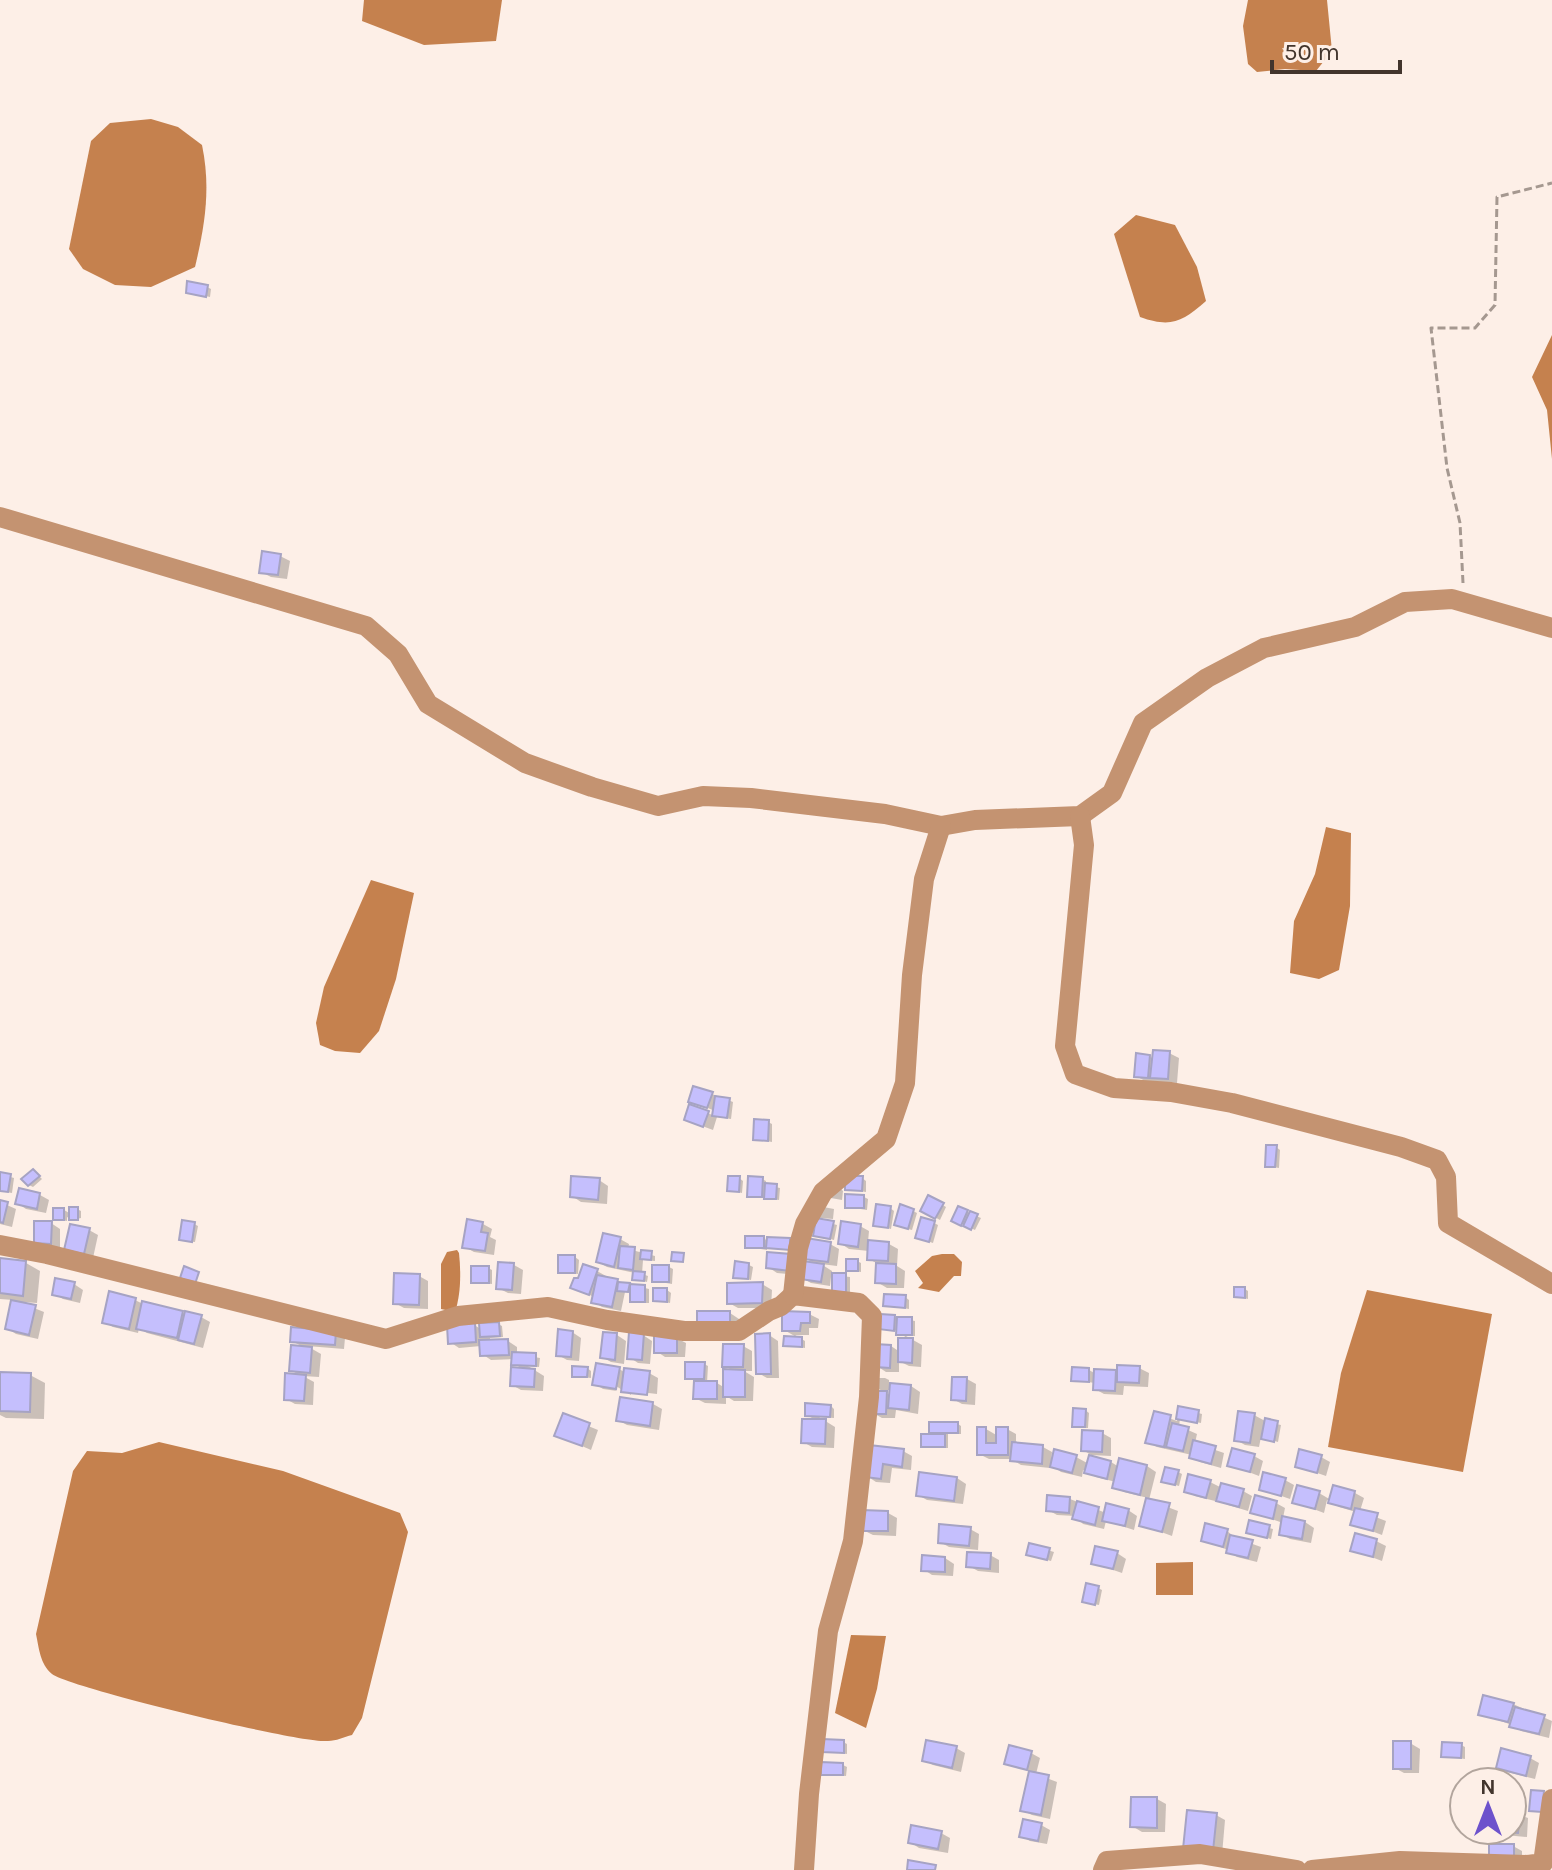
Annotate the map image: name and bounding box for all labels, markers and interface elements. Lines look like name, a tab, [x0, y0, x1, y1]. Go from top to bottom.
scale bar	[1272, 24, 1400, 74]
text: 50 m	[1284, 38, 1340, 66]
north arrow	[1448, 1766, 1528, 1846]
text: N	[1480, 1774, 1496, 1800]

